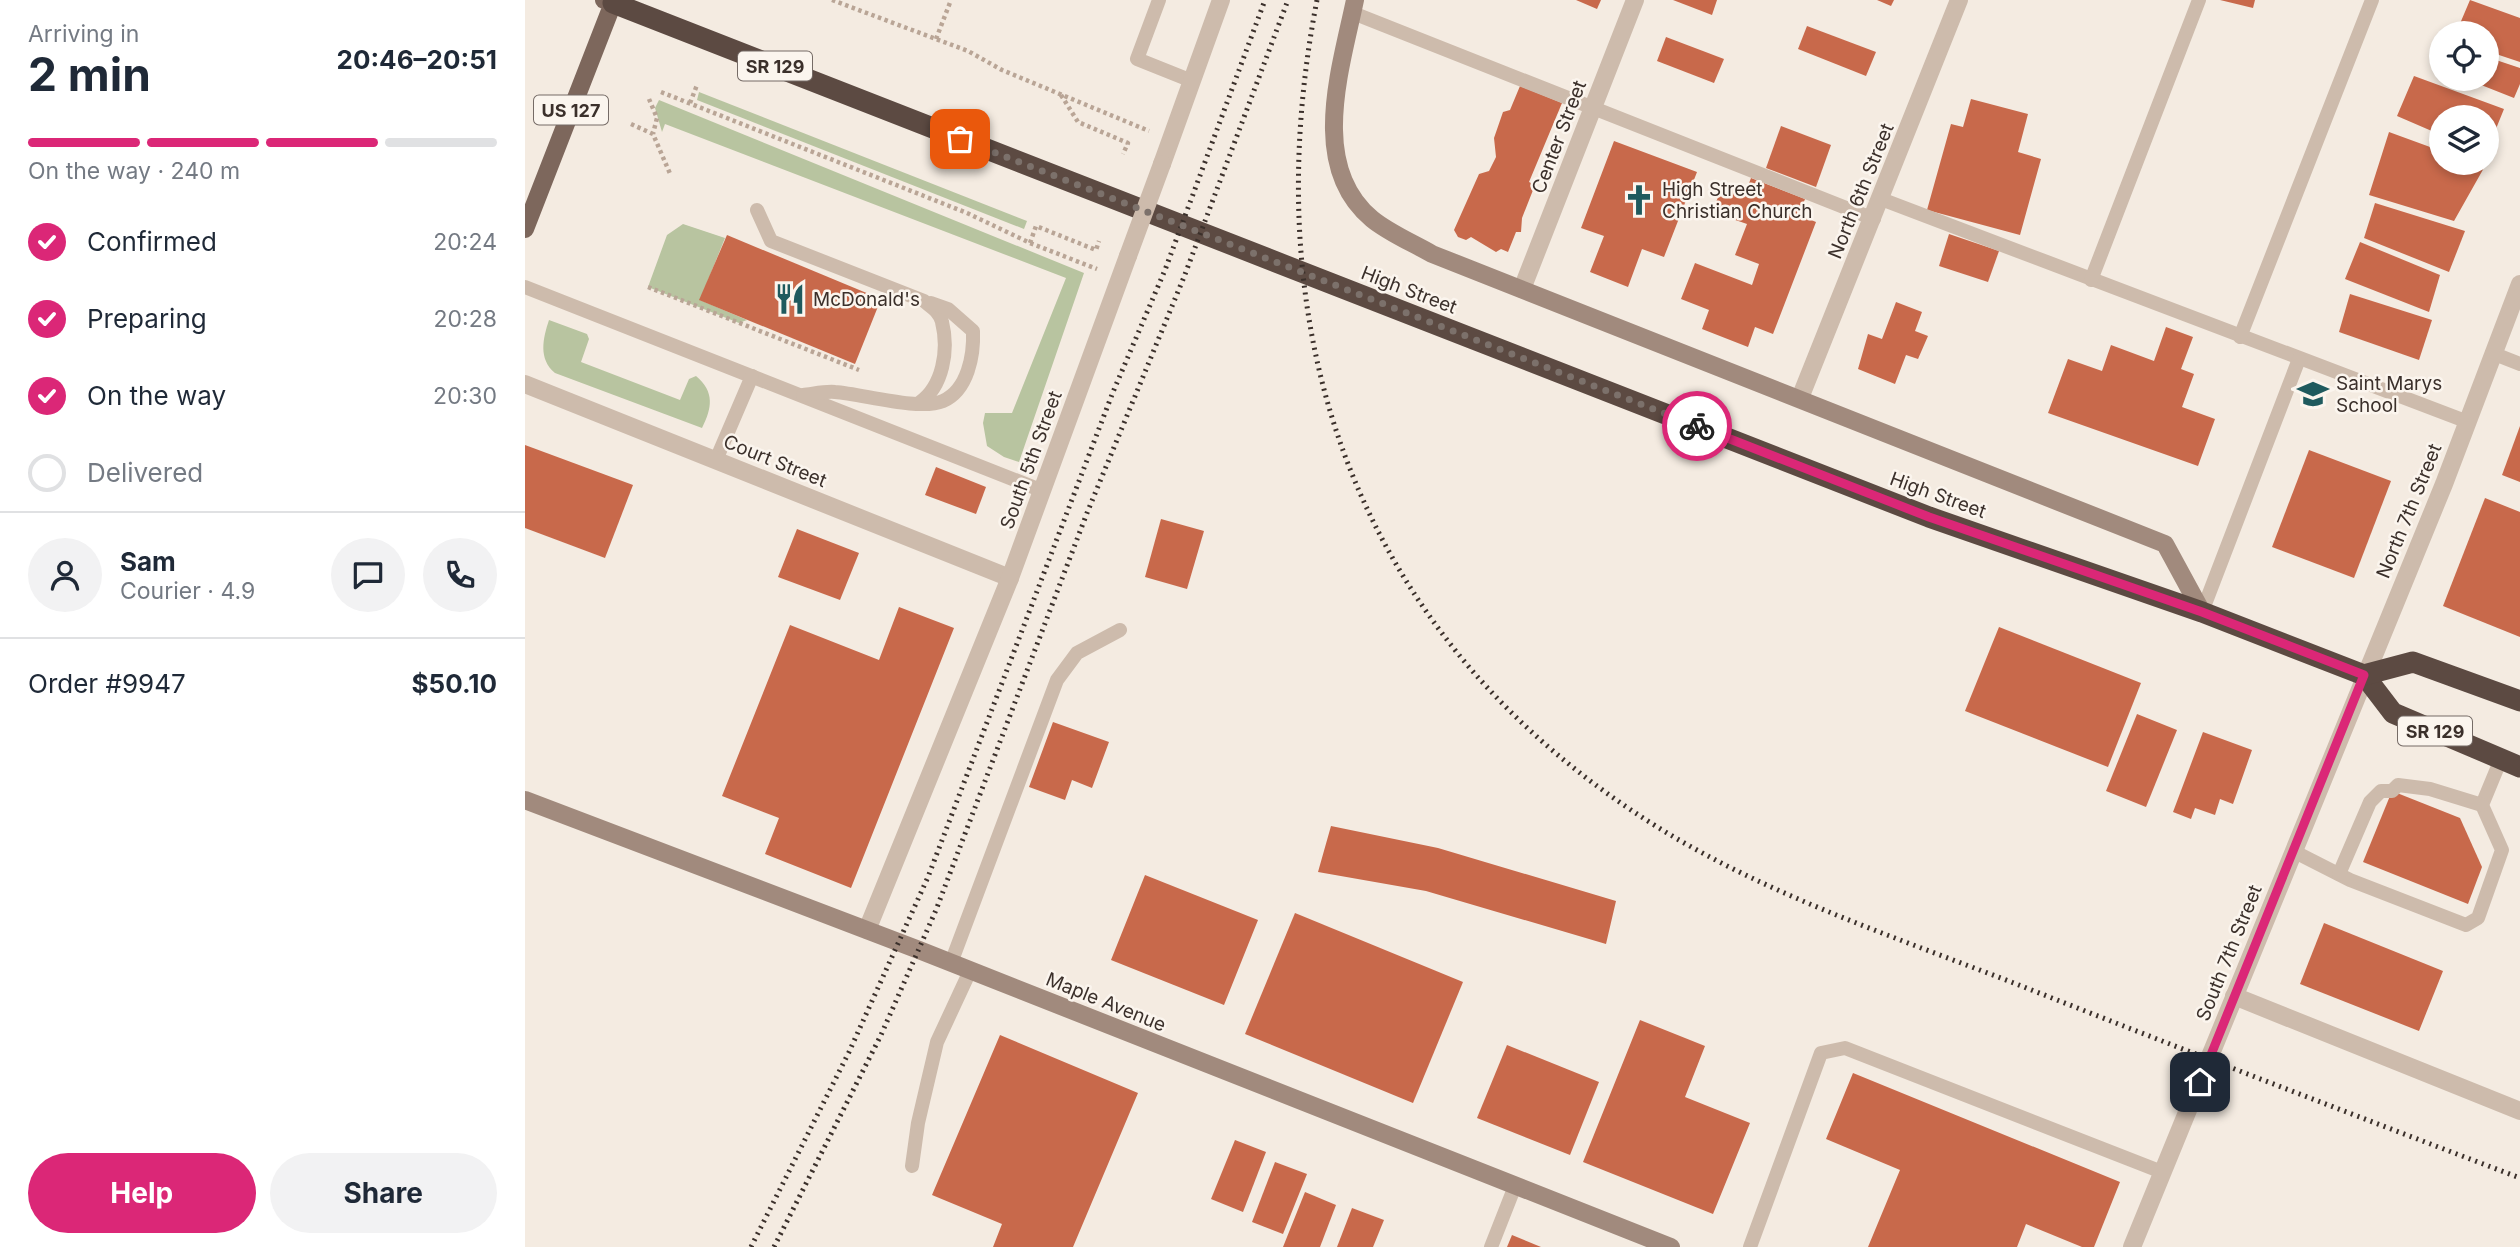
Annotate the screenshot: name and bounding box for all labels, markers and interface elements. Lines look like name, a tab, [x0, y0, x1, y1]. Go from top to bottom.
text: Arriving in	[28, 20, 139, 48]
map controls	[2429, 21, 2499, 175]
button: locate	[2429, 21, 2499, 91]
text: 20:46–20:51	[337, 44, 497, 75]
text: 2 min	[28, 46, 151, 102]
road number: SR 129	[738, 52, 812, 80]
street label: Center Street	[1527, 77, 1591, 197]
road number: US 127	[534, 96, 608, 124]
button: layers	[2429, 105, 2499, 175]
pin	[930, 109, 990, 169]
icon: bag	[941, 120, 979, 158]
street label: North 6th Street	[1823, 120, 1899, 262]
text: On the way · 240 m	[28, 157, 240, 185]
place label: High Street Christian Church	[1662, 178, 1813, 223]
church icon: High Street Christian Church	[1622, 183, 1656, 217]
icon: check	[28, 223, 66, 261]
text: Confirmed	[87, 226, 217, 257]
text: 20:24	[433, 228, 497, 256]
street label: High Street	[1358, 261, 1460, 319]
restaurant icon: McDonald's	[773, 282, 807, 316]
place label: McDonald's	[813, 288, 920, 311]
icon: check	[28, 300, 66, 338]
text: Preparing	[87, 303, 207, 334]
text: 20:28	[434, 305, 497, 333]
place label: Saint Marys School	[2336, 372, 2442, 417]
icon: check	[28, 377, 66, 415]
school or university icon: Saint Marys School	[2296, 377, 2330, 411]
text: On the way	[87, 380, 226, 411]
text: 20:30	[433, 382, 497, 410]
street label: South 5th Street	[995, 388, 1067, 532]
courier	[1662, 391, 1732, 461]
icon: bike	[1678, 407, 1716, 445]
street label: Court Street	[720, 430, 830, 492]
street label: North 7th Street	[2372, 440, 2446, 582]
text: Delivered	[87, 457, 203, 488]
street label: High Street	[1887, 467, 1989, 523]
button: person	[28, 538, 102, 612]
button: chat	[331, 538, 405, 612]
button: phone	[423, 538, 497, 612]
text: Sam	[120, 546, 176, 577]
text: Courier · 4.9	[120, 577, 255, 605]
text: Order #9947	[28, 668, 186, 699]
text: $50.10	[412, 668, 497, 699]
road number: SR 129	[2398, 716, 2472, 746]
street label: South 7th Street	[2191, 882, 2267, 1024]
street label: Maple Avenue	[1043, 968, 1169, 1036]
pin	[2170, 1052, 2230, 1112]
icon: home	[2181, 1063, 2219, 1101]
button: Help	[28, 1153, 256, 1233]
button: Share	[270, 1153, 497, 1233]

